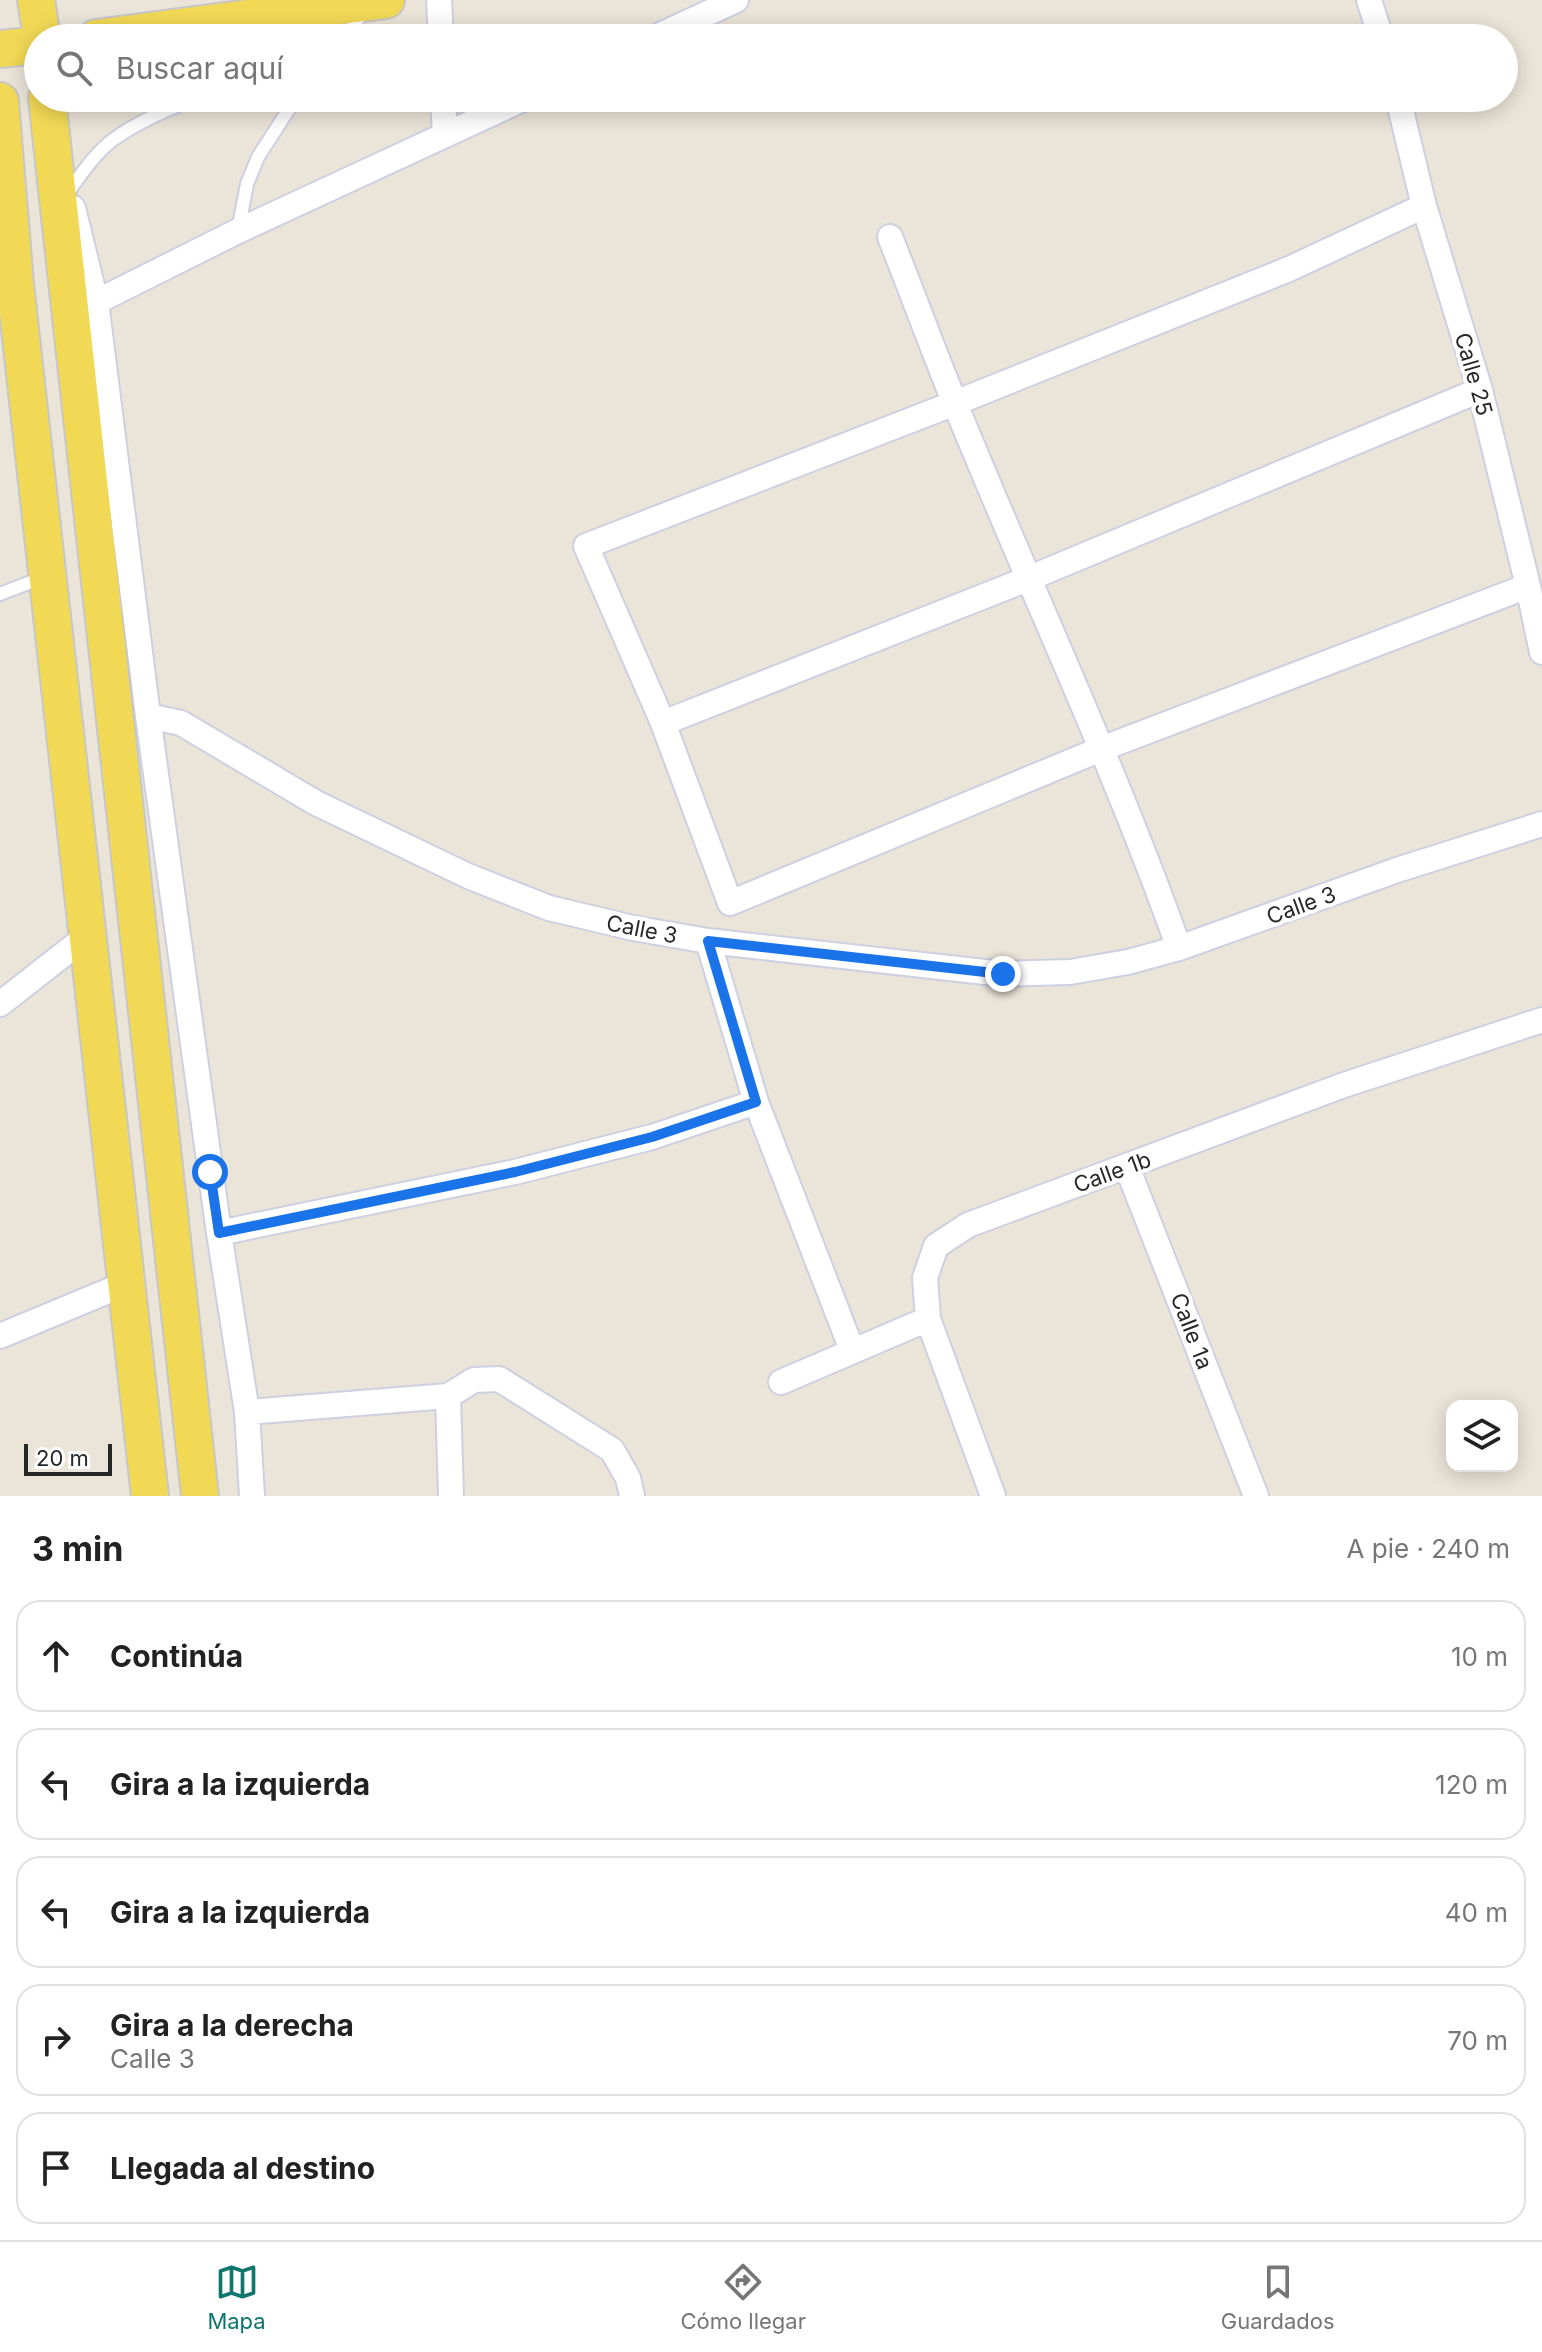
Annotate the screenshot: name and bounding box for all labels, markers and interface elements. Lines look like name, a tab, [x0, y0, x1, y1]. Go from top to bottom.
search box	[24, 24, 1518, 112]
icon: search	[52, 46, 96, 90]
text: Buscar aquí	[116, 50, 283, 86]
street label: Calle 25	[1450, 330, 1498, 418]
street label: Calle 3	[1263, 881, 1339, 929]
street label: Calle 3	[604, 909, 680, 949]
route end	[985, 956, 1021, 992]
street label: Calle 1b	[1070, 1146, 1154, 1198]
route start	[192, 1154, 228, 1190]
street label: Calle 1a	[1166, 1289, 1218, 1373]
map controls	[1446, 1400, 1518, 1472]
button: layers	[1446, 1400, 1518, 1472]
scale bar	[24, 1440, 112, 1476]
text: 20 m	[36, 1445, 89, 1471]
text: 3 min	[32, 1528, 123, 1569]
text: A pie · 240 m	[1347, 1533, 1510, 1564]
icon: ahead	[34, 1634, 78, 1678]
text: Continúa	[110, 1638, 243, 1674]
text: 10 m	[1451, 1641, 1508, 1672]
icon: left	[34, 1762, 78, 1806]
text: Gira a la izquierda	[110, 1766, 370, 1802]
text: 120 m	[1435, 1769, 1508, 1800]
icon: left	[34, 1890, 78, 1934]
text: Gira a la izquierda	[110, 1894, 370, 1930]
text: 40 m	[1445, 1897, 1508, 1928]
text: Gira a la derecha	[110, 2007, 354, 2043]
icon: right	[34, 2018, 78, 2062]
text: 70 m	[1447, 2025, 1508, 2056]
text: Calle 3	[110, 2043, 195, 2074]
icon: arrive	[34, 2146, 78, 2190]
text: Llegada al destino	[110, 2150, 375, 2186]
tab: Mapa	[207, 2260, 266, 2334]
tab: Cómo llegar	[680, 2260, 806, 2334]
tab: Guardados	[1221, 2260, 1335, 2334]

